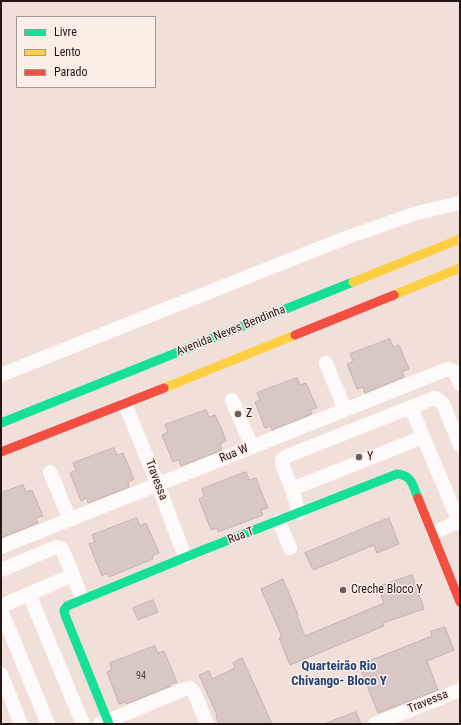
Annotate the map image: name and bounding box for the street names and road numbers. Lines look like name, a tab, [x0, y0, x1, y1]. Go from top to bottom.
street label: Avenida Neves Bendinha	[174, 303, 288, 359]
street label: Rua W	[217, 442, 251, 466]
street label: Travessa	[142, 458, 170, 502]
street label: Rua T	[226, 524, 256, 548]
street label: Travessa	[406, 687, 450, 717]

